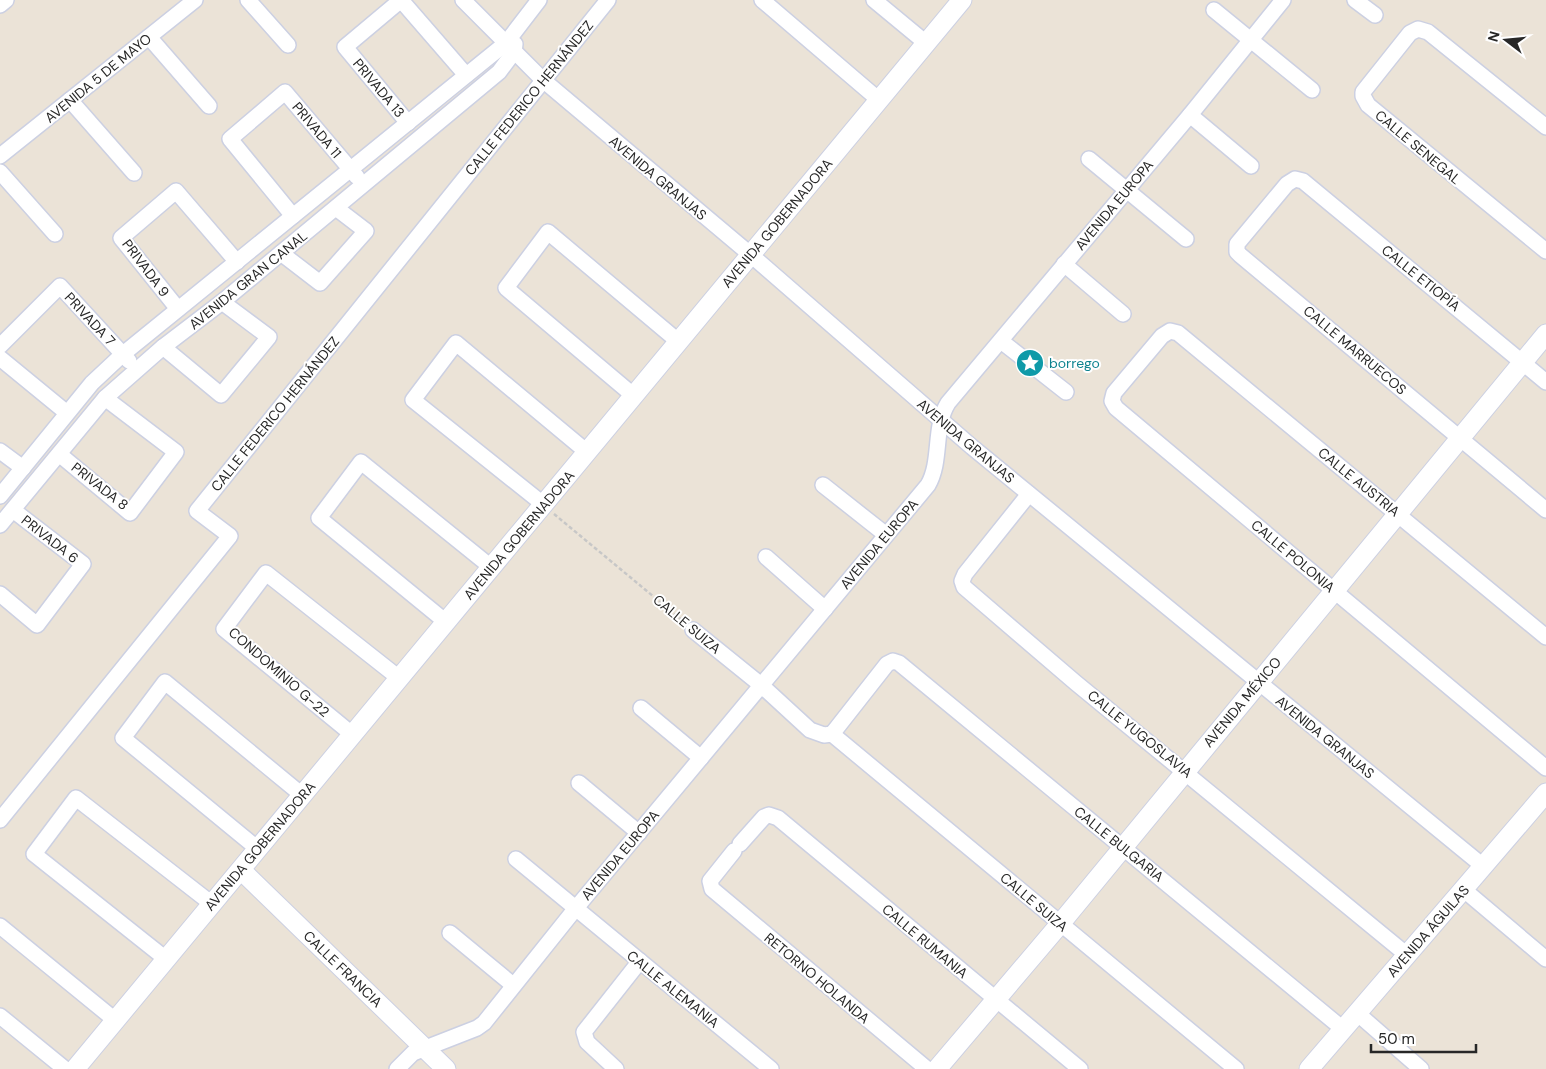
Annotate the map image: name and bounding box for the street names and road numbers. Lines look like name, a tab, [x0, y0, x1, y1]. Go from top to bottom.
street label: CALLE FEDERICO HERNÁNDEZ	[461, 17, 597, 179]
street label: AVENIDA 5 DE MAYO	[41, 29, 155, 127]
street label: PRIVADA 13	[349, 55, 409, 121]
street label: PRIVADA 11	[288, 98, 346, 162]
street label: CALLE SENEGAL	[1371, 106, 1465, 188]
street label: AVENIDA GRANJAS	[605, 132, 711, 224]
street label: AVENIDA GOBERNADORA	[718, 155, 836, 291]
street label: AVENIDA EUROPA	[1071, 156, 1157, 254]
street label: AVENIDA GRAN CANAL	[185, 227, 311, 333]
street label: PRIVADA 9	[118, 236, 174, 301]
street label: CALLE ETIOPÍA	[1378, 241, 1464, 315]
street label: PRIVADA 7	[61, 289, 119, 349]
street label: CALLE MARRUECOS	[1300, 302, 1410, 398]
street label: CALLE FEDERICO HERNÁNDEZ	[207, 333, 343, 495]
street label: AVENIDA GRANJAS	[913, 395, 1019, 487]
street label: CALLE AUSTRIA	[1314, 443, 1404, 521]
street label: PRIVADA 8	[68, 458, 132, 514]
street label: AVENIDA GOBERNADORA	[460, 467, 578, 603]
street label: AVENIDA EUROPA	[836, 495, 922, 593]
street label: PRIVADA 6	[18, 511, 82, 567]
street label: CALLE POLONIA	[1247, 516, 1339, 596]
street label: CALLE SUIZA	[649, 590, 725, 658]
street label: CONDOMINIO G-22	[225, 623, 333, 721]
street label: AVENIDA MÉXICO	[1199, 653, 1285, 751]
street label: CALLE YUGOSLAVIA	[1084, 686, 1196, 782]
street label: AVENIDA GRANJAS	[1272, 692, 1378, 782]
street label: AVENIDA GOBERNADORA	[201, 778, 319, 914]
street label: CALLE BULGARIA	[1070, 802, 1168, 886]
street label: AVENIDA EUROPA	[577, 806, 663, 904]
street label: CALLE SUIZA	[996, 868, 1072, 936]
street label: AVENIDA ÁGUILAS	[1383, 881, 1473, 981]
street label: CALLE RUMANIA	[879, 900, 971, 982]
street label: CALLE FRANCIA	[300, 927, 386, 1011]
street label: RETORNO HOLANDA	[761, 929, 873, 1027]
street label: CALLE ALEMANIA	[623, 946, 723, 1032]

